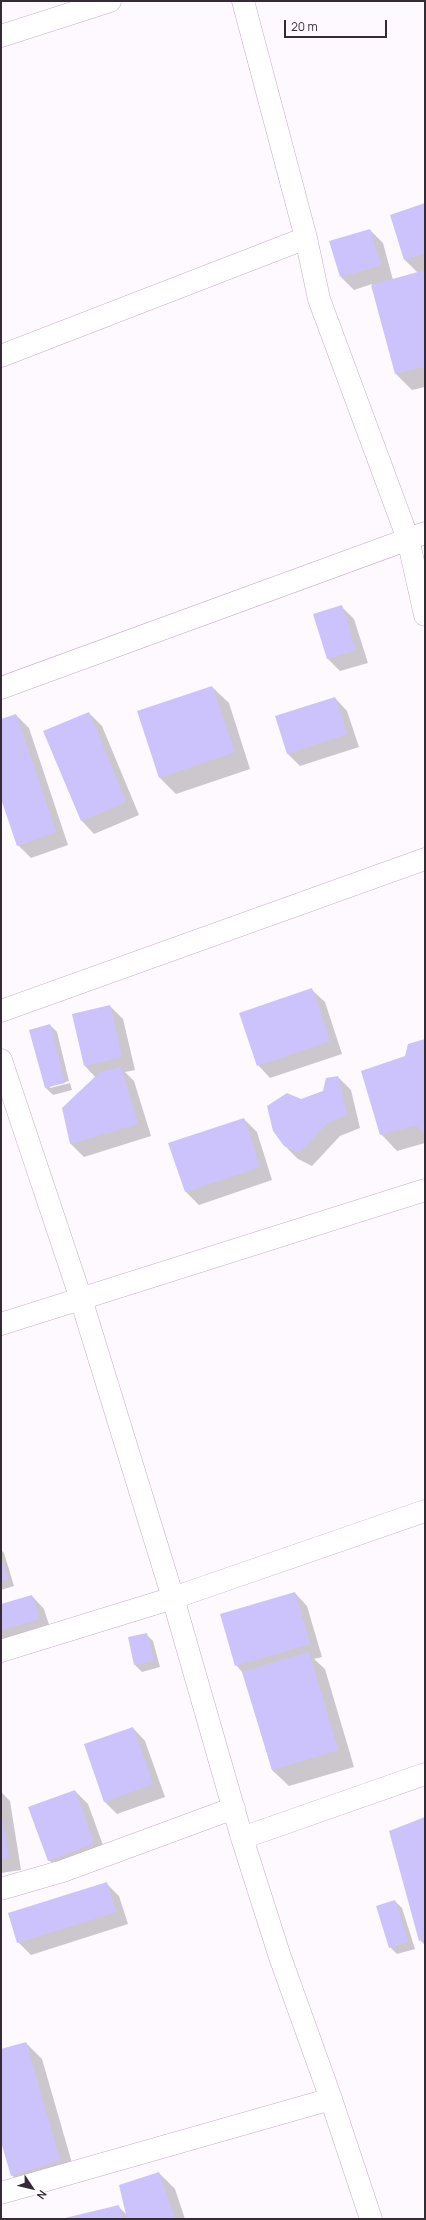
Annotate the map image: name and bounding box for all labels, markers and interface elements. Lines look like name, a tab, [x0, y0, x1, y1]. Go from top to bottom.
scale bar	[286, 12, 389, 38]
text: 20 m	[291, 18, 318, 35]
north arrow	[12, 2168, 52, 2208]
text: N	[34, 2188, 51, 2203]

